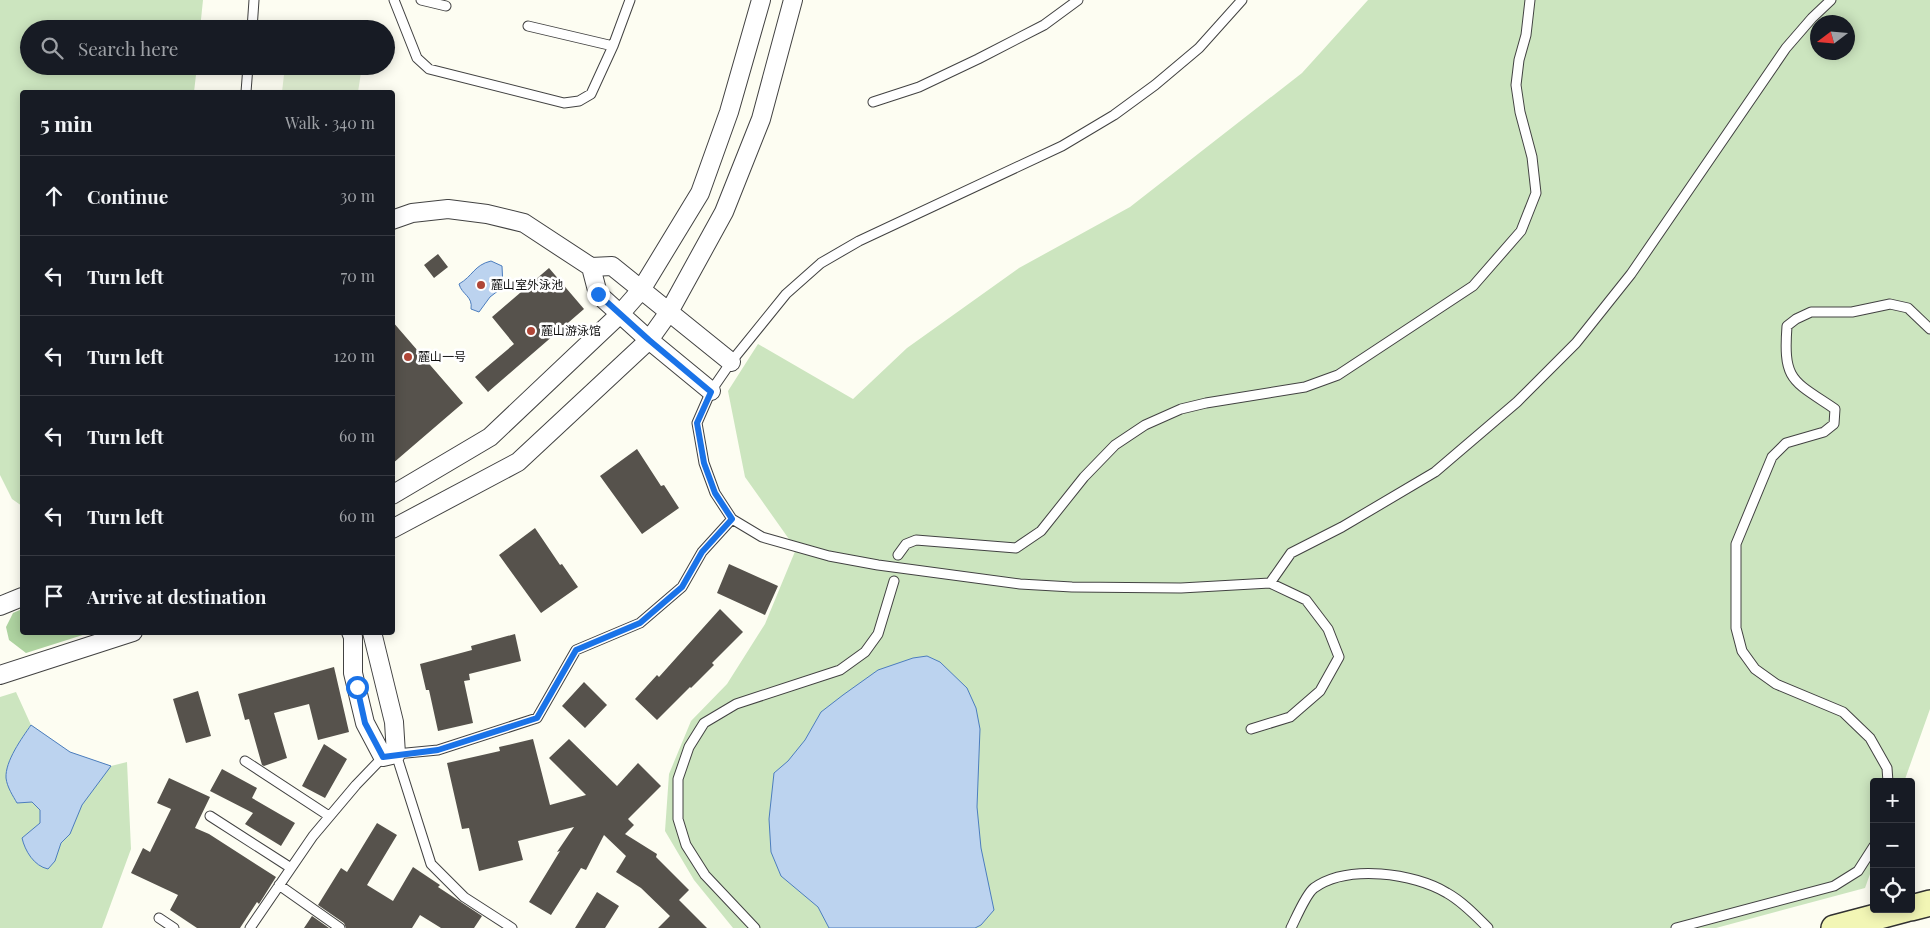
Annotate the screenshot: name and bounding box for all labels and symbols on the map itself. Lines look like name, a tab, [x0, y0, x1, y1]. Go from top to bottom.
north arrow	[1810, 15, 1855, 60]
place label: 麓山室外泳池	[491, 276, 563, 292]
marker: 麓山室外泳池	[475, 279, 487, 291]
route end	[587, 283, 610, 306]
place label: 麓山游泳馆	[541, 322, 601, 338]
marker: 麓山游泳馆	[525, 325, 537, 337]
place label: 麓山一号	[418, 348, 466, 364]
marker: 麓山一号	[402, 351, 414, 363]
route start	[346, 676, 369, 699]

